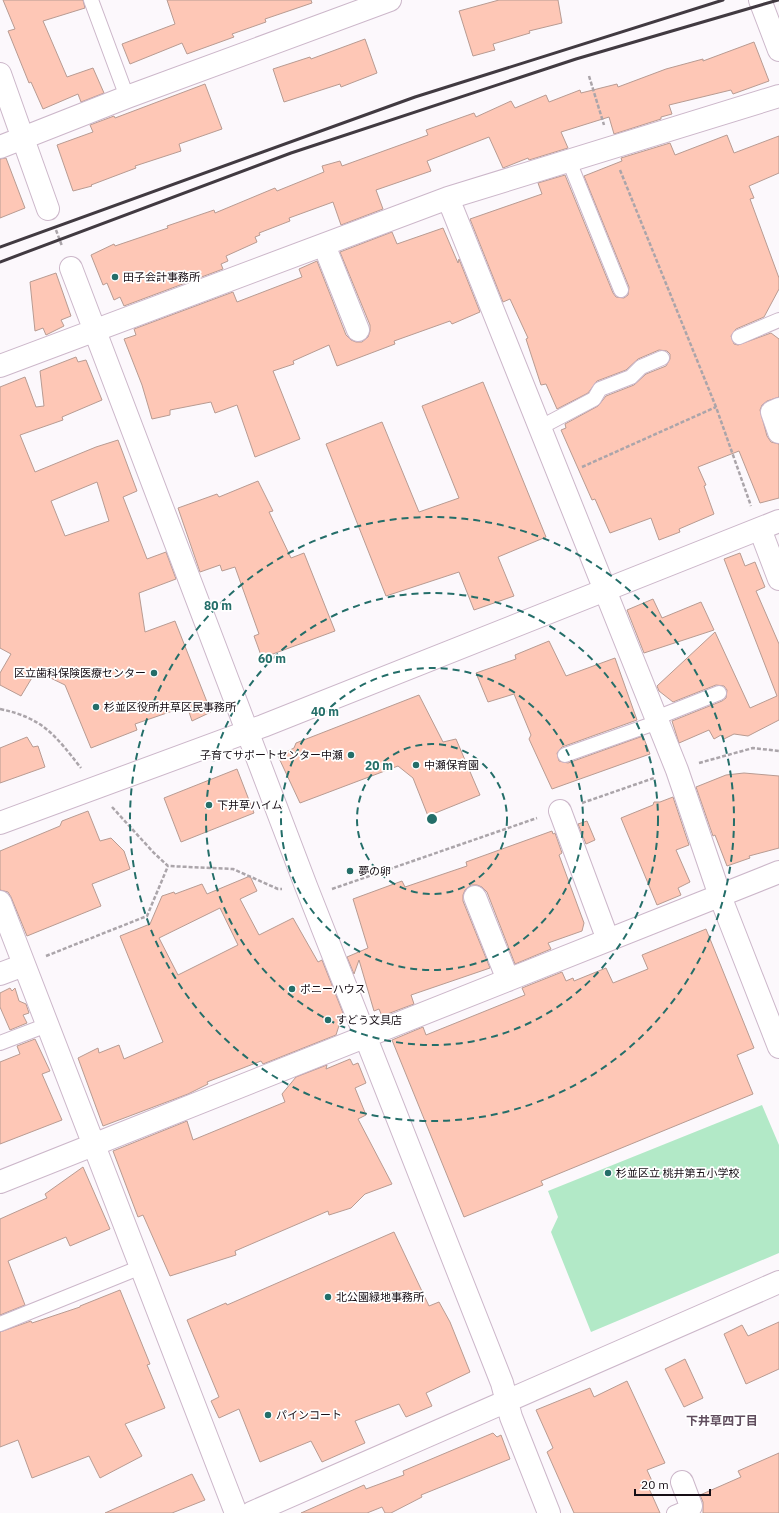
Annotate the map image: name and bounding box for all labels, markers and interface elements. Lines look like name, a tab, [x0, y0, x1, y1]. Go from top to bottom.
place label: 田子会計事務所	[123, 270, 201, 284]
marker: 田子会計事務所	[110, 272, 120, 282]
text: 80 m	[204, 598, 232, 613]
text: 60 m	[258, 651, 286, 666]
place label: 区立歯科保険医療センター	[14, 666, 146, 680]
marker: 区立歯科保険医療センター	[149, 668, 159, 678]
place label: 杉並区役所井草区民事務所	[104, 700, 237, 714]
marker: 杉並区役所井草区民事務所	[91, 702, 101, 712]
text: 40 m	[311, 704, 339, 719]
place label: 子育てサポートセンター中瀬	[200, 748, 343, 762]
marker: 子育てサポートセンター中瀬	[346, 750, 356, 760]
text: 20 m	[365, 758, 393, 773]
place label: 中瀬保育園	[424, 758, 479, 772]
marker: 中瀬保育園	[411, 760, 421, 770]
place label: 下井草ハイム	[217, 798, 283, 812]
marker: 下井草ハイム	[204, 800, 214, 810]
centre of rings	[425, 812, 439, 826]
place label: 夢の卵	[358, 864, 391, 878]
marker: 夢の卵	[345, 866, 355, 876]
place label: ポニーハウス	[300, 982, 366, 996]
marker: ポニーハウス	[287, 984, 297, 994]
place label: すどう文具店	[336, 1013, 402, 1027]
marker: すどう文具店	[323, 1015, 333, 1025]
place label: 杉並区立 桃井第五小学校	[616, 1166, 740, 1180]
marker: 杉並区立 桃井第五小学校	[603, 1168, 613, 1178]
place label: 北公園緑地事務所	[336, 1290, 425, 1304]
marker: 北公園緑地事務所	[323, 1292, 333, 1302]
place label: パインコート	[276, 1408, 342, 1422]
marker: パインコート	[263, 1410, 273, 1420]
district label: 下井草四丁目	[686, 1413, 758, 1428]
scale bar	[635, 1471, 710, 1497]
text: 20 m	[641, 1477, 669, 1492]

